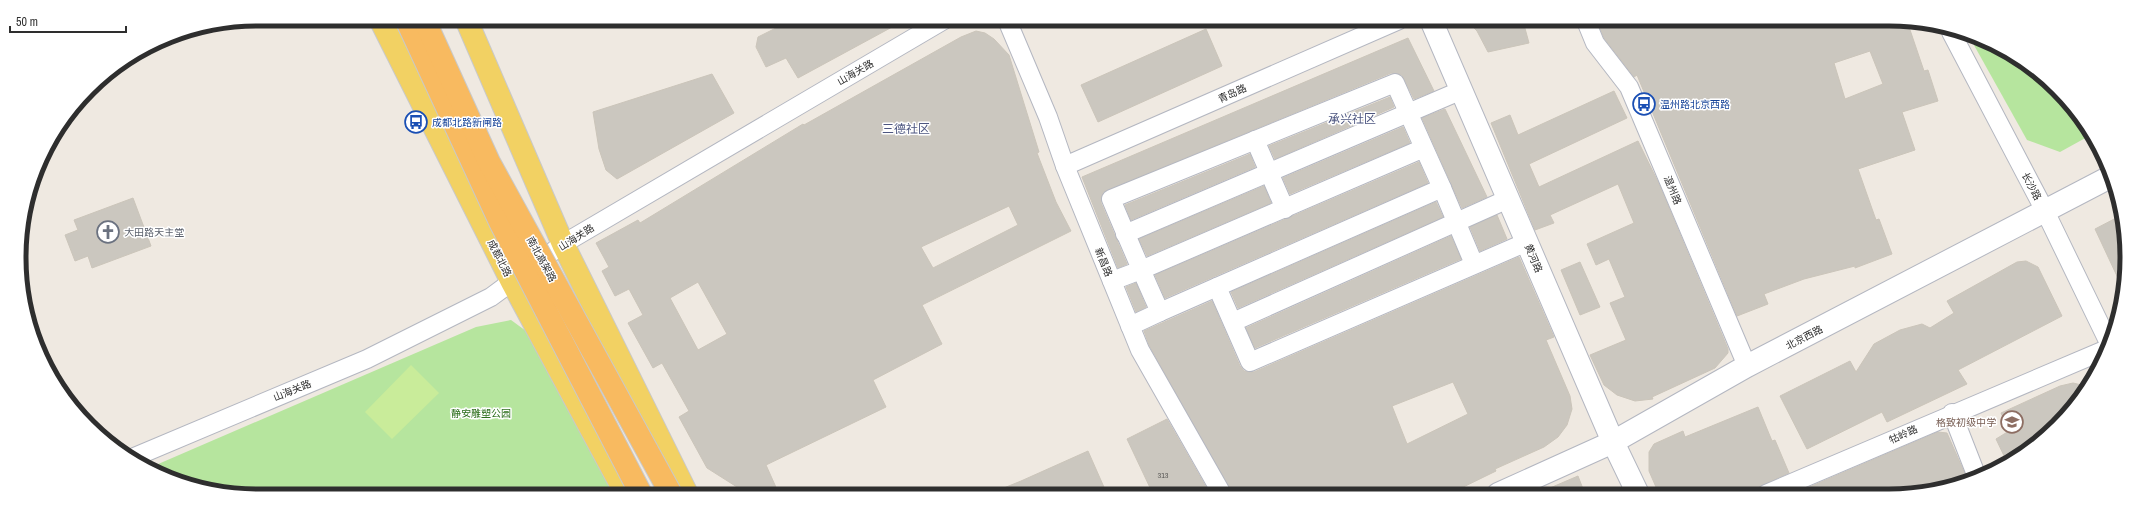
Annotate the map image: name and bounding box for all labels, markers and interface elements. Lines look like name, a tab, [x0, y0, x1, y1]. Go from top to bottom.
scale bar	[10, 8, 126, 34]
text: 50 m	[16, 14, 38, 30]
street label: 山海关路	[835, 57, 876, 88]
street label: 青岛路	[1216, 81, 1249, 105]
bus stop icon: 温州路北京西路	[1631, 91, 1657, 117]
place label: 温州路北京西路	[1660, 98, 1730, 111]
bus stop icon: 成都北路新闸路	[403, 109, 429, 135]
district label: 承兴社区	[1328, 111, 1376, 127]
place label: 成都北路新闸路	[432, 116, 502, 129]
district label: 三德社区	[882, 121, 930, 137]
street label: 长沙路	[2019, 170, 2044, 203]
street label: 温州路	[1661, 174, 1684, 207]
church icon: 大田路天主堂	[95, 219, 121, 245]
street label: 山海关路	[556, 221, 597, 254]
place label: 大田路天主堂	[124, 226, 184, 239]
street label: 南北高架路	[524, 234, 559, 284]
street label: 成都北路	[485, 237, 514, 279]
street label: 黄河路	[1522, 242, 1545, 275]
street label: 新昌路	[1092, 246, 1115, 279]
street label: 北京西路	[1783, 323, 1825, 352]
street label: 山海关路	[271, 377, 313, 404]
park label: 静安雕塑公园	[451, 407, 511, 420]
school or university icon: 格致初级中学	[1999, 409, 2025, 435]
place label: 格致初级中学	[1936, 416, 1996, 429]
street label: 牯岭路	[1887, 422, 1920, 446]
house number: 313	[1158, 470, 1169, 480]

